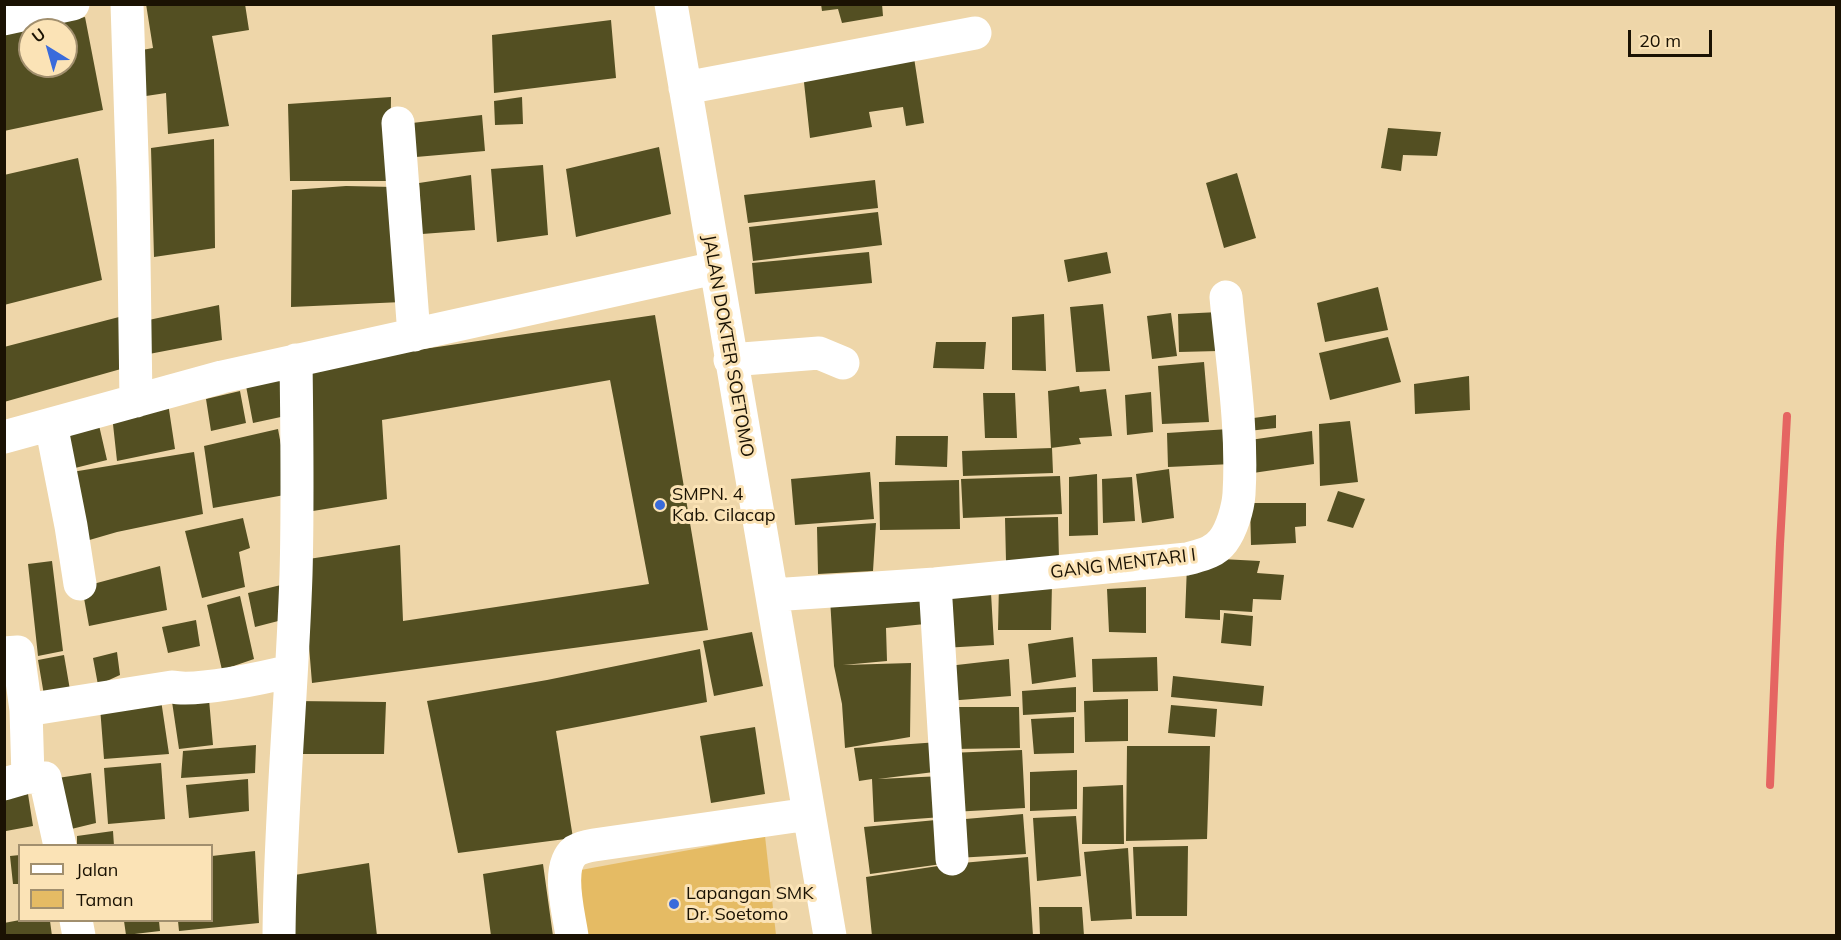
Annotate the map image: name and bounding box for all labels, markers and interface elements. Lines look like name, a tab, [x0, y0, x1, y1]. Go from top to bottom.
north arrow	[18, 18, 78, 78]
scale bar	[1631, 18, 1715, 56]
text: U	[28, 24, 49, 47]
text: 20 m	[1639, 29, 1681, 52]
street label: JALAN DOKTER SOETOMO	[698, 233, 758, 459]
place label: SMPN. 4 Kab. Cilacap	[672, 484, 776, 526]
marker: SMPN. 4 Kab. Cilacap	[653, 498, 667, 512]
street label: GANG MENTARI I	[1049, 544, 1197, 584]
legend	[18, 844, 213, 922]
text: Jalan	[76, 858, 118, 881]
place label: Lapangan SMK Dr. Soetomo	[686, 883, 814, 926]
text: Taman	[76, 888, 133, 911]
marker: Lapangan SMK Dr. Soetomo	[667, 897, 681, 911]

